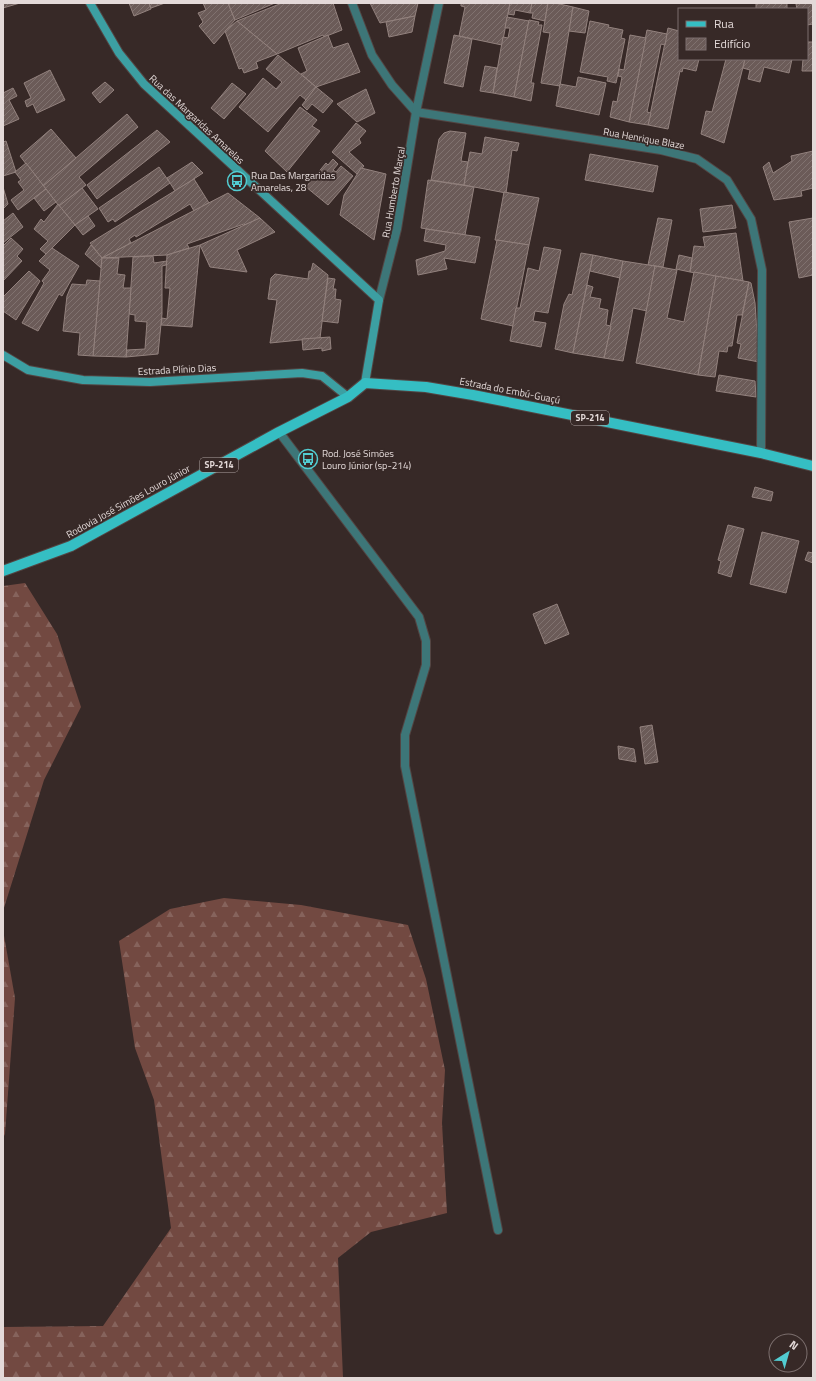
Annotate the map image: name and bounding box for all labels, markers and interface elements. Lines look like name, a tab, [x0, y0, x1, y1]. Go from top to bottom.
legend	[678, 8, 808, 60]
text: Rua	[714, 14, 734, 33]
text: Edifício	[714, 34, 750, 53]
street label: Rua das Margaridas Amarelas	[146, 71, 248, 168]
street label: Rua Henrique Blaze	[602, 124, 686, 153]
street label: Rua Humberto Marçal	[378, 145, 409, 239]
place label: Rua Das Margaridas Amarelas, 28	[251, 168, 336, 195]
bus stop icon: Rua Das Margaridas Amarelas, 28	[226, 170, 248, 192]
street label: Estrada Plínio Dias	[137, 360, 217, 379]
street label: Estrada do Embú-Guaçú	[458, 373, 562, 408]
road number: SP-214	[571, 411, 609, 425]
place label: Rod. José Simões Louro Júnior (sp-214)	[322, 446, 412, 473]
bus stop icon: Rod. José Simões Louro Júnior (sp-214)	[297, 448, 319, 470]
road number: SP-214	[200, 458, 238, 472]
street label: Rodovia José Simões Louro Júnior	[63, 461, 194, 542]
north arrow	[768, 1333, 808, 1373]
text: N	[786, 1336, 802, 1354]

